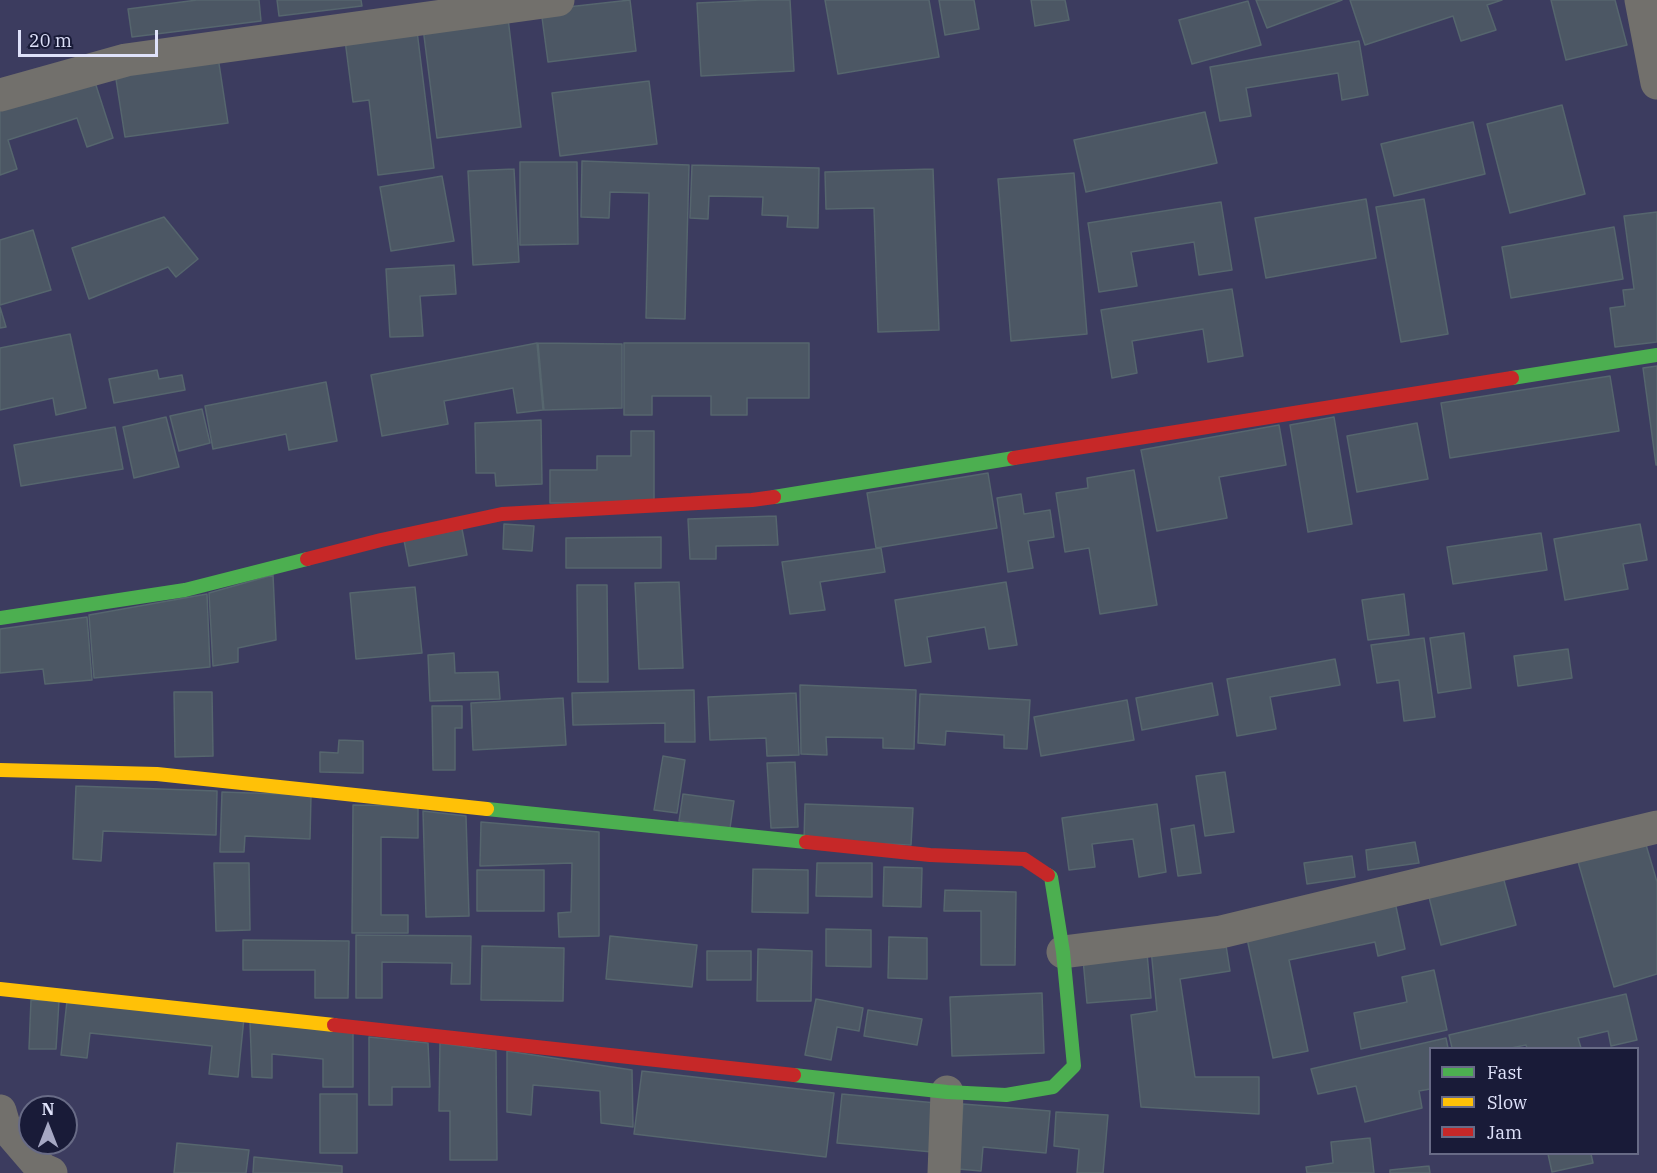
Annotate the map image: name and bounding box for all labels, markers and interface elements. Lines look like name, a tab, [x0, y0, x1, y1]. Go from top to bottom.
scale bar	[21, 18, 160, 56]
text: 20 m	[29, 29, 72, 52]
legend	[1429, 1047, 1639, 1155]
text: Fast	[1487, 1061, 1522, 1084]
text: Slow	[1487, 1091, 1527, 1114]
north arrow	[18, 1095, 78, 1155]
text: N	[42, 1099, 54, 1119]
text: Jam	[1487, 1121, 1522, 1144]

